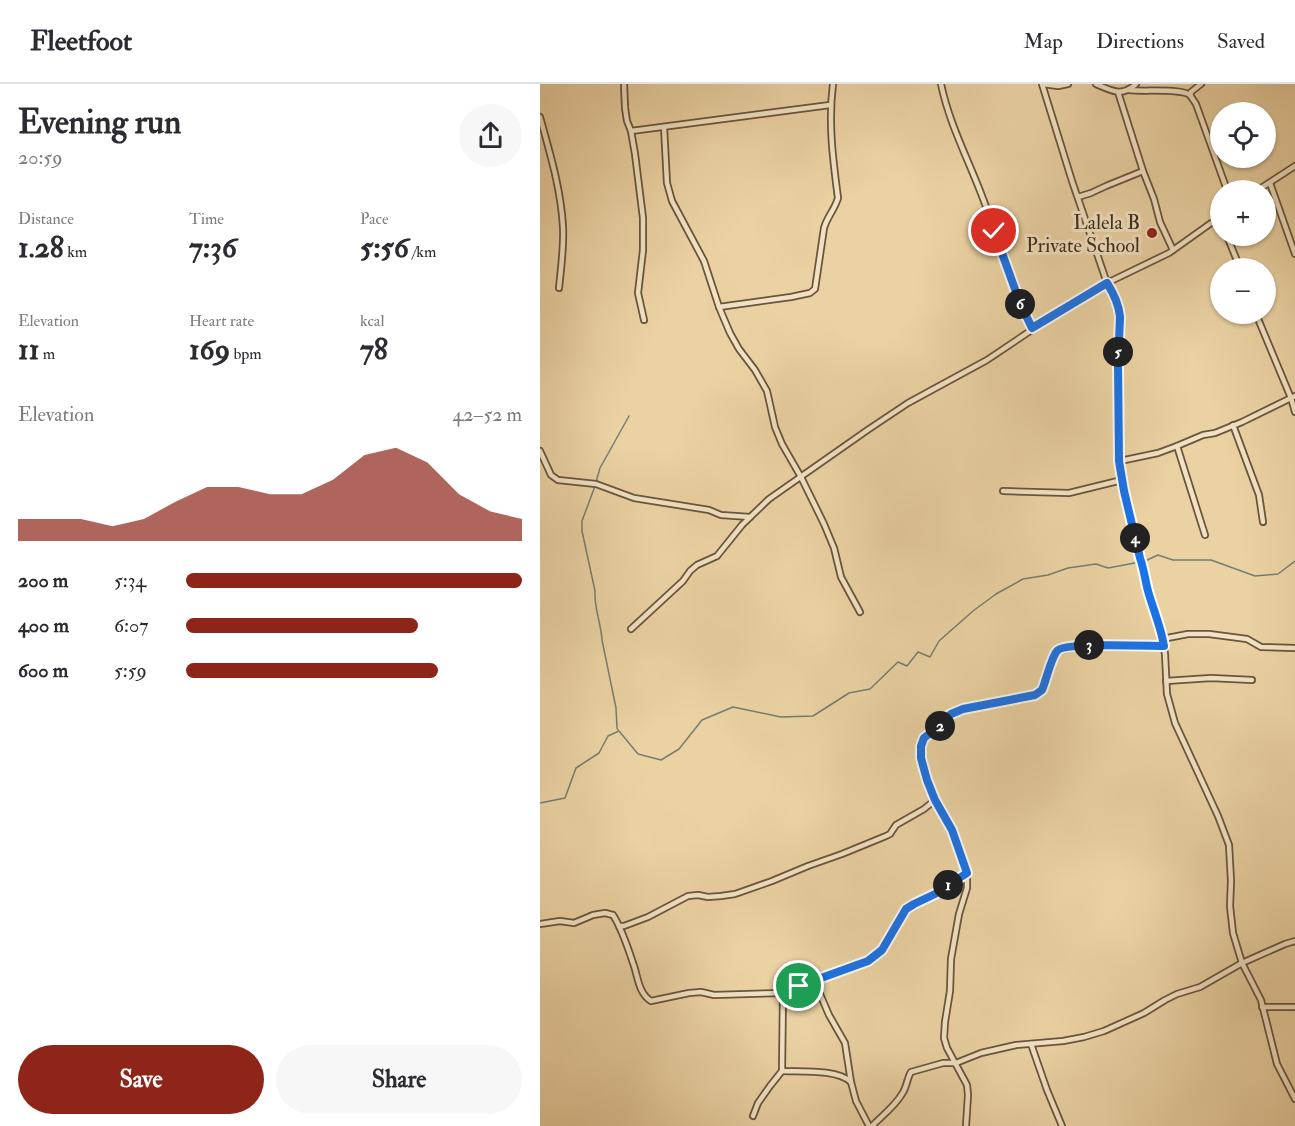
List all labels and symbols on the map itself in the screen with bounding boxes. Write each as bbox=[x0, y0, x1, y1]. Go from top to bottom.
pin bbox=[968, 205, 1019, 256]
place label: Lalela B Private School bbox=[1026, 210, 1140, 258]
marker: Lalela B Private School bbox=[1145, 226, 1159, 240]
pin: 6 bbox=[1005, 289, 1035, 319]
pin: 5 bbox=[1103, 337, 1133, 367]
pin: 4 bbox=[1120, 523, 1150, 553]
pin: 3 bbox=[1074, 630, 1104, 660]
pin: 2 bbox=[925, 711, 955, 741]
pin: 1 bbox=[933, 870, 963, 900]
pin bbox=[773, 960, 824, 1011]

